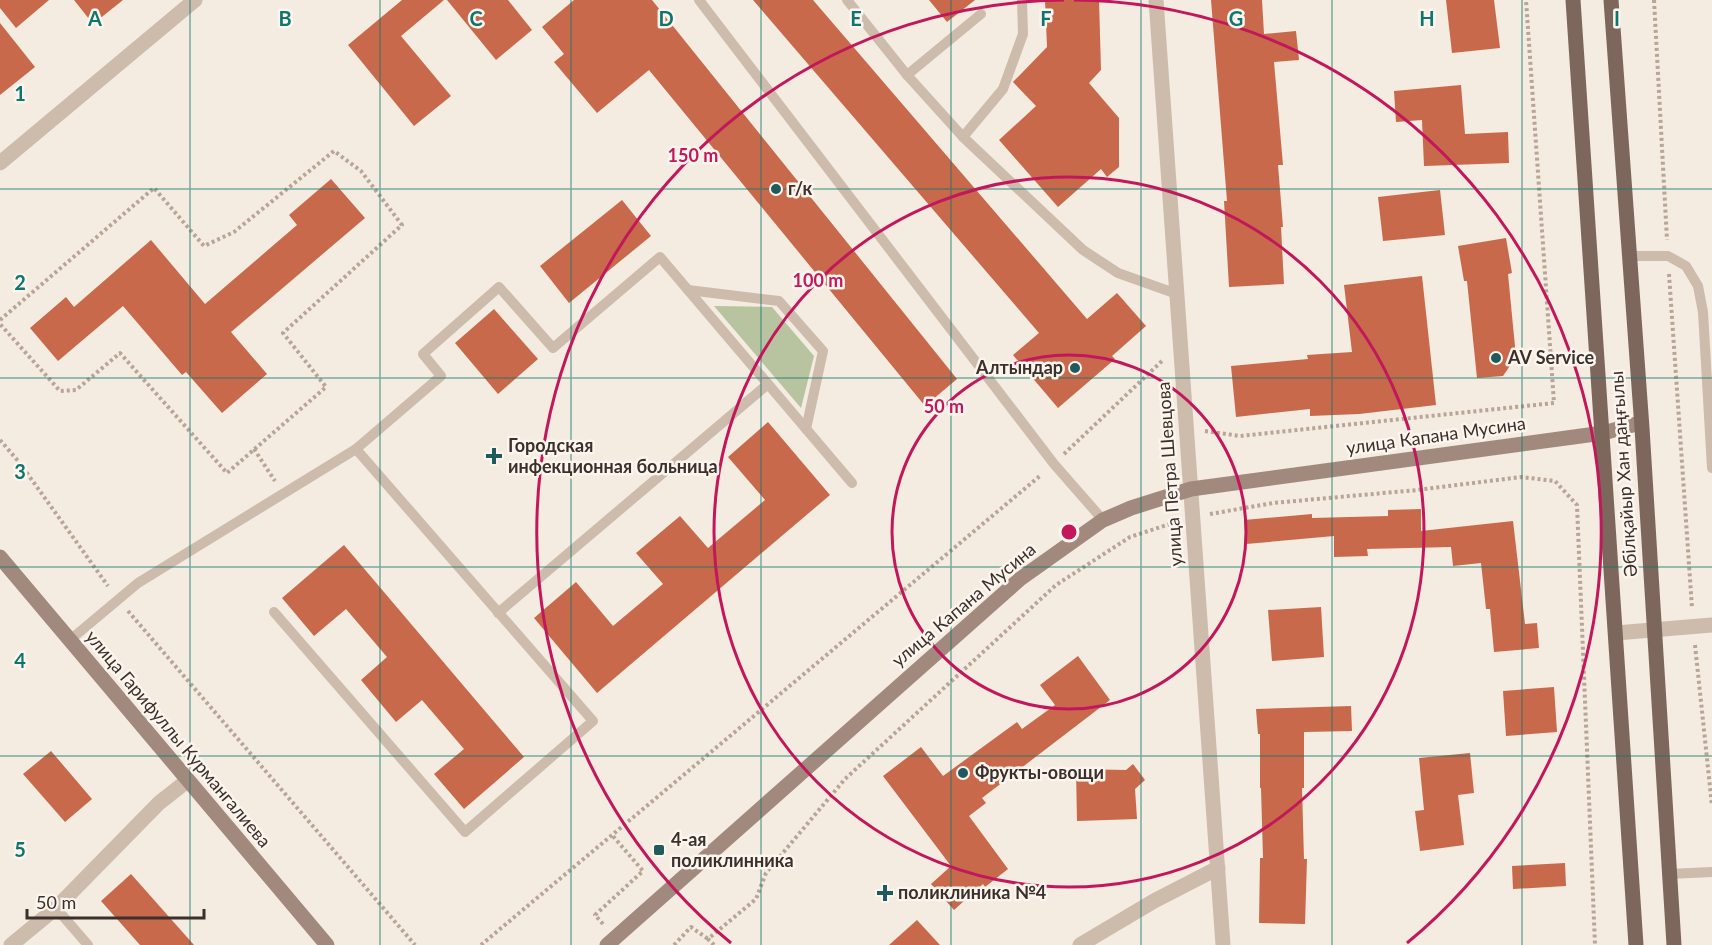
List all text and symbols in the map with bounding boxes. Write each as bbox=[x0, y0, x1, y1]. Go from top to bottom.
text: A bbox=[87, 6, 102, 30]
text: B bbox=[278, 6, 292, 30]
text: C bbox=[469, 6, 483, 30]
text: D bbox=[658, 6, 674, 30]
text: E bbox=[850, 6, 862, 30]
text: F bbox=[1040, 6, 1052, 30]
text: G bbox=[1229, 6, 1243, 30]
text: H bbox=[1419, 6, 1435, 30]
text: I bbox=[1614, 6, 1620, 30]
text: 1 bbox=[14, 81, 26, 105]
text: 150 m bbox=[668, 144, 718, 166]
place label: г/к bbox=[788, 177, 812, 199]
marker: г/к bbox=[769, 182, 783, 196]
text: 100 m bbox=[793, 269, 843, 291]
text: 2 bbox=[14, 270, 26, 294]
place label: AV Service bbox=[1507, 346, 1594, 368]
marker: AV Service bbox=[1489, 351, 1503, 365]
place label: Алтындар bbox=[975, 356, 1063, 378]
marker: Алтындар bbox=[1068, 361, 1082, 375]
street label: Әбілқайыр Хан даңғылы bbox=[1605, 370, 1641, 578]
street label: улица Петра Шевцова bbox=[1152, 381, 1186, 567]
text: 50 m bbox=[924, 395, 964, 417]
street label: улица Капана Мусина bbox=[1345, 412, 1527, 458]
place label: Городская инфекционная больница bbox=[508, 434, 718, 477]
marker: Городская инфекционная больница bbox=[485, 447, 503, 465]
text: 3 bbox=[14, 459, 26, 483]
centre of rings bbox=[1059, 522, 1079, 542]
street label: улица Капана Мусина bbox=[887, 538, 1040, 671]
street label: улица Гарифуллы Курмангалиева bbox=[81, 625, 276, 851]
text: 4 bbox=[14, 648, 26, 672]
place label: Фрукты-овощи bbox=[975, 761, 1104, 783]
marker: Фрукты-овощи bbox=[956, 766, 970, 780]
place label: 4-ая поликлинника bbox=[671, 828, 794, 871]
text: 5 bbox=[14, 837, 26, 861]
marker: 4-ая поликлинника bbox=[652, 843, 666, 857]
place label: поликлиника №4 bbox=[898, 881, 1046, 903]
scale bar bbox=[27, 882, 204, 920]
marker: поликлиника №4 bbox=[876, 884, 894, 902]
text: 50 m bbox=[36, 891, 76, 913]

